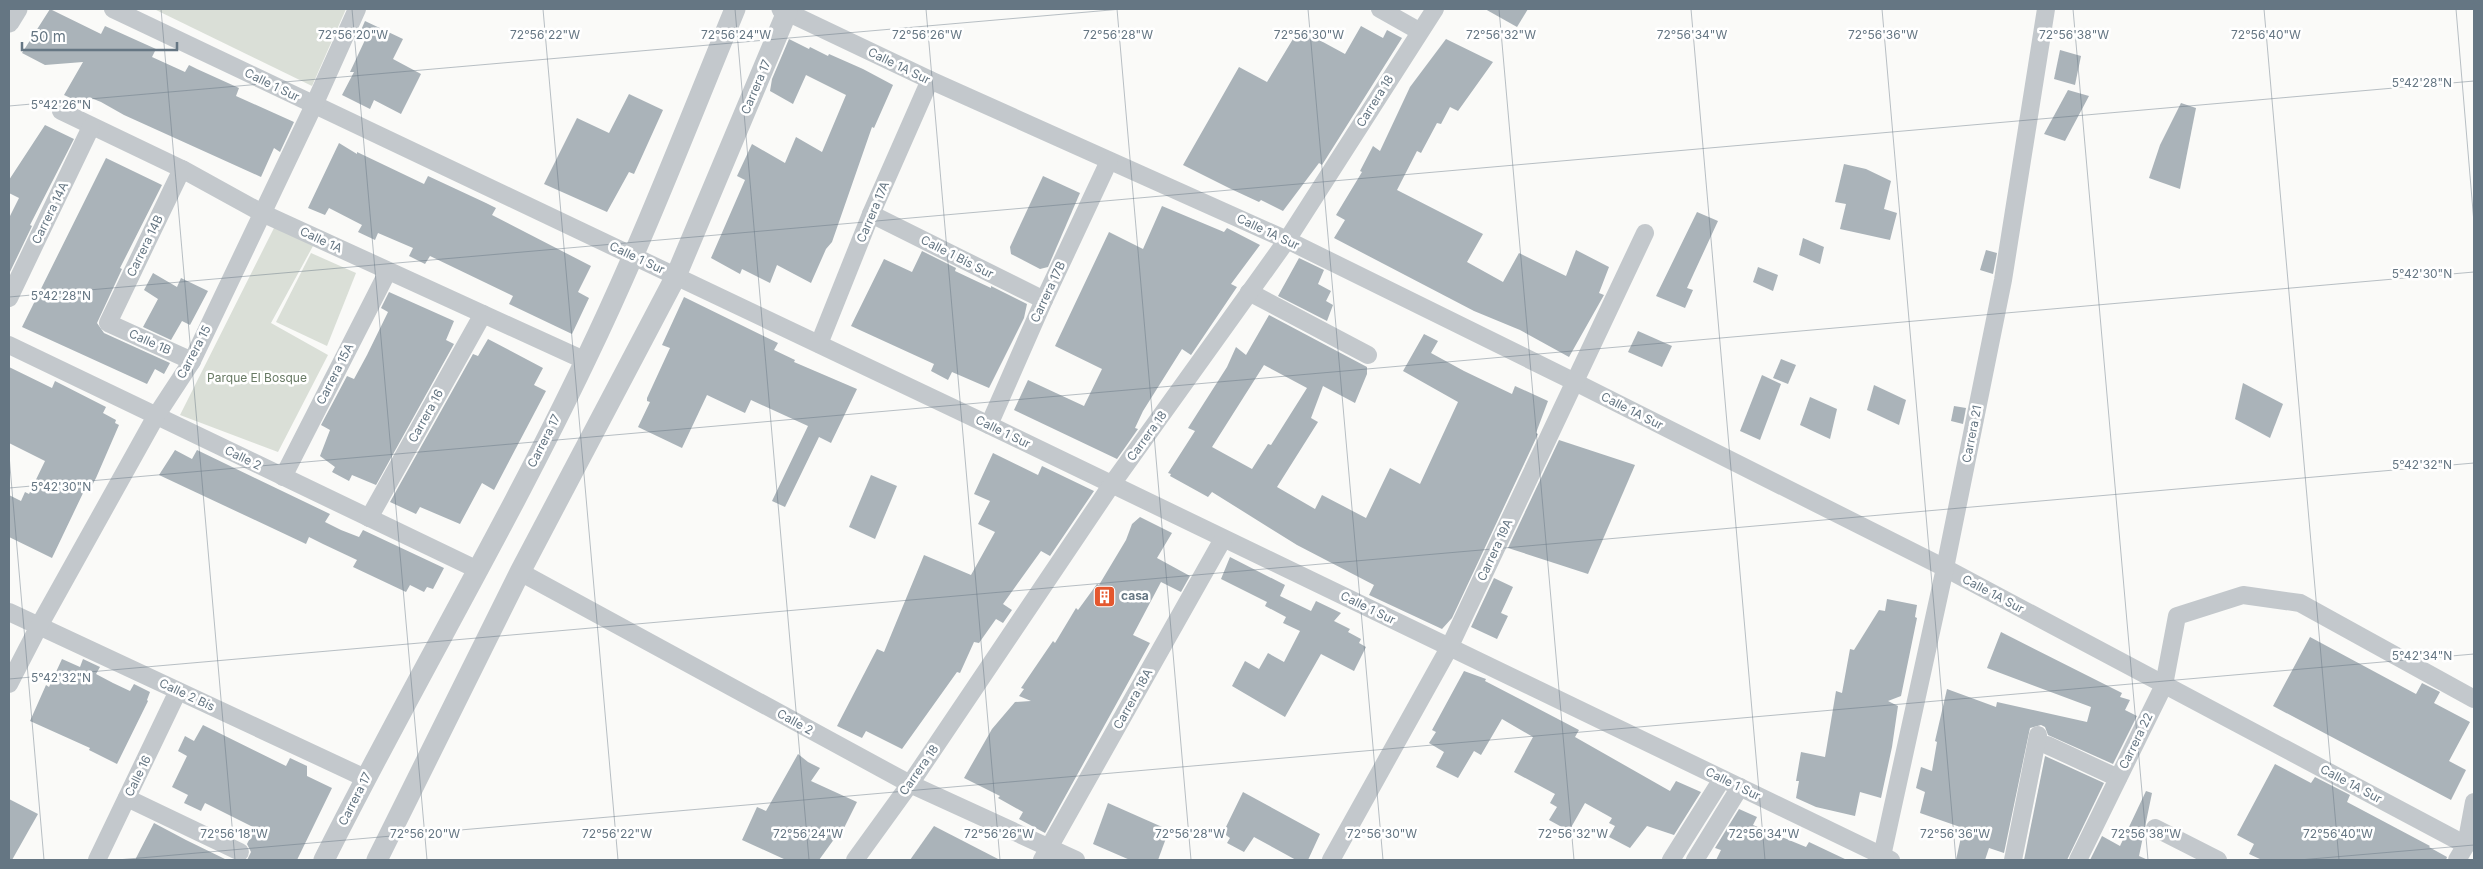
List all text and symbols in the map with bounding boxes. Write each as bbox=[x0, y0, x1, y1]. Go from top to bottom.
scale bar bbox=[22, 20, 178, 52]
text: 50 m bbox=[30, 27, 66, 46]
text: 72°56'20"W bbox=[318, 27, 388, 42]
text: 72°56'22"W bbox=[510, 27, 580, 42]
text: 72°56'24"W bbox=[701, 27, 771, 42]
text: 72°56'26"W bbox=[892, 27, 962, 42]
text: 72°56'28"W bbox=[1083, 27, 1153, 42]
text: 72°56'30"W bbox=[1274, 27, 1344, 42]
text: 72°56'32"W bbox=[1466, 27, 1536, 42]
text: 72°56'34"W bbox=[1657, 27, 1727, 42]
text: 72°56'36"W bbox=[1848, 27, 1918, 42]
text: 72°56'38"W bbox=[2039, 27, 2109, 42]
text: 72°56'40"W bbox=[2231, 27, 2301, 42]
street label: Calle 1A Sur bbox=[866, 44, 933, 87]
street label: Carrera 17 bbox=[737, 57, 774, 116]
street label: Calle 1 Sur bbox=[242, 65, 303, 104]
street label: Carrera 18 bbox=[1353, 72, 1396, 130]
text: 5°42'28"N bbox=[2392, 75, 2452, 90]
text: 5°42'26"N bbox=[31, 97, 91, 112]
street label: Carrera 14A bbox=[28, 179, 71, 246]
street label: Carrera 17A bbox=[853, 179, 892, 245]
street label: Calle 1A Sur bbox=[1234, 210, 1302, 253]
street label: Carrera 14B bbox=[123, 212, 166, 279]
street label: Calle 1A bbox=[298, 223, 345, 256]
street label: Calle 1 Bis Sur bbox=[918, 232, 997, 282]
street label: Calle 1 Sur bbox=[607, 238, 668, 277]
street label: Carrera 17B bbox=[1027, 259, 1068, 325]
text: 5°42'30"N bbox=[2392, 266, 2452, 281]
text: 5°42'28"N bbox=[31, 288, 91, 303]
street label: Carrera 15 bbox=[173, 322, 214, 381]
street label: Calle 1B bbox=[127, 326, 174, 357]
street label: Carrera 15A bbox=[313, 341, 356, 407]
park label: Parque El Bosque bbox=[207, 370, 307, 385]
street label: Carrera 16 bbox=[405, 387, 446, 445]
street label: Calle 1A Sur bbox=[1599, 389, 1666, 433]
street label: Carrera 21 bbox=[1959, 404, 1984, 464]
street label: Carrera 18 bbox=[1123, 408, 1170, 464]
street label: Carrera 17 bbox=[524, 411, 563, 470]
street label: Calle 1 Sur bbox=[973, 412, 1034, 451]
street label: Calle 2 bbox=[222, 442, 264, 473]
text: 5°42'32"N bbox=[2392, 457, 2452, 472]
text: 5°42'30"N bbox=[31, 479, 91, 494]
street label: Carrera 19A bbox=[1474, 516, 1515, 583]
street label: Calle 1A Sur bbox=[1960, 571, 2027, 616]
building icon: casa bbox=[1093, 584, 1117, 608]
place label: casa bbox=[1121, 588, 1149, 603]
street label: Calle 1 Sur bbox=[1338, 588, 1399, 627]
text: 5°42'34"N bbox=[2392, 648, 2452, 663]
street label: Carrera 18A bbox=[1110, 666, 1155, 732]
text: 5°42'32"N bbox=[31, 670, 91, 685]
street label: Calle 2 Bis bbox=[157, 675, 217, 714]
street label: Calle 2 bbox=[775, 706, 816, 738]
street label: Carrera 22 bbox=[2115, 710, 2156, 771]
street label: Carrera 18 bbox=[896, 741, 942, 798]
street label: Calle 16 bbox=[121, 753, 154, 799]
street label: Calle 1A Sur bbox=[2318, 761, 2385, 806]
street label: Calle 1 Sur bbox=[1703, 764, 1764, 803]
street label: Carrera 17 bbox=[335, 769, 374, 828]
text: 72°56'18"W bbox=[200, 826, 268, 841]
text: 72°56'20"W bbox=[390, 826, 460, 841]
text: 72°56'22"W bbox=[582, 826, 652, 841]
text: 72°56'24"W bbox=[773, 826, 843, 841]
text: 72°56'26"W bbox=[964, 826, 1034, 841]
text: 72°56'28"W bbox=[1155, 826, 1225, 841]
text: 72°56'30"W bbox=[1347, 826, 1417, 841]
text: 72°56'32"W bbox=[1538, 826, 1608, 841]
text: 72°56'34"W bbox=[1729, 826, 1799, 841]
text: 72°56'36"W bbox=[1920, 826, 1990, 841]
text: 72°56'38"W bbox=[2111, 826, 2181, 841]
text: 72°56'40"W bbox=[2303, 826, 2373, 841]

